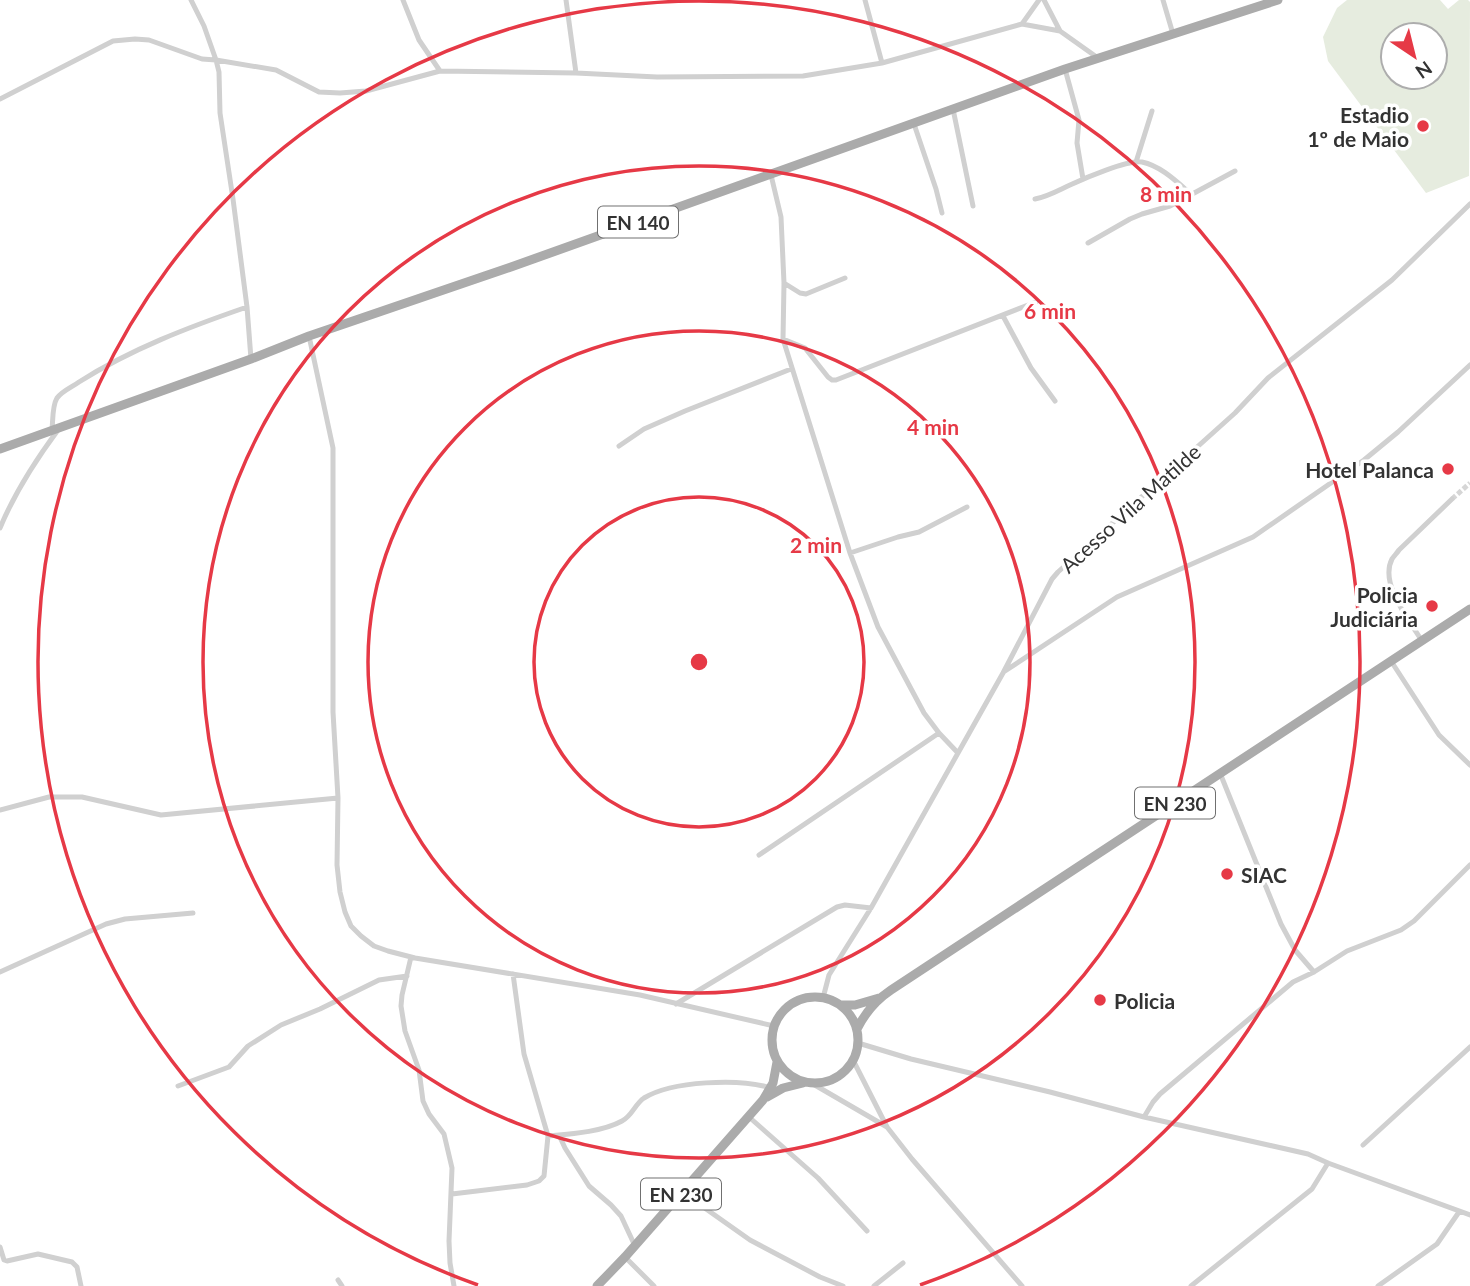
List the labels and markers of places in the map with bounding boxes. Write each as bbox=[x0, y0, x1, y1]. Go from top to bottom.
place label: Estadio 1º de Maio bbox=[1307, 102, 1409, 151]
marker: Estadio 1º de Maio bbox=[1415, 118, 1431, 134]
place label: Hotel Palanca bbox=[1305, 457, 1434, 482]
marker: Hotel Palanca bbox=[1440, 461, 1456, 477]
place label: Policia Judiciária bbox=[1330, 582, 1418, 631]
marker: Policia Judiciária bbox=[1424, 598, 1440, 614]
centre of rings bbox=[687, 650, 711, 674]
place label: SIAC bbox=[1241, 862, 1287, 887]
marker: SIAC bbox=[1219, 866, 1235, 882]
place label: Policia bbox=[1114, 988, 1175, 1013]
marker: Policia bbox=[1092, 992, 1108, 1008]

